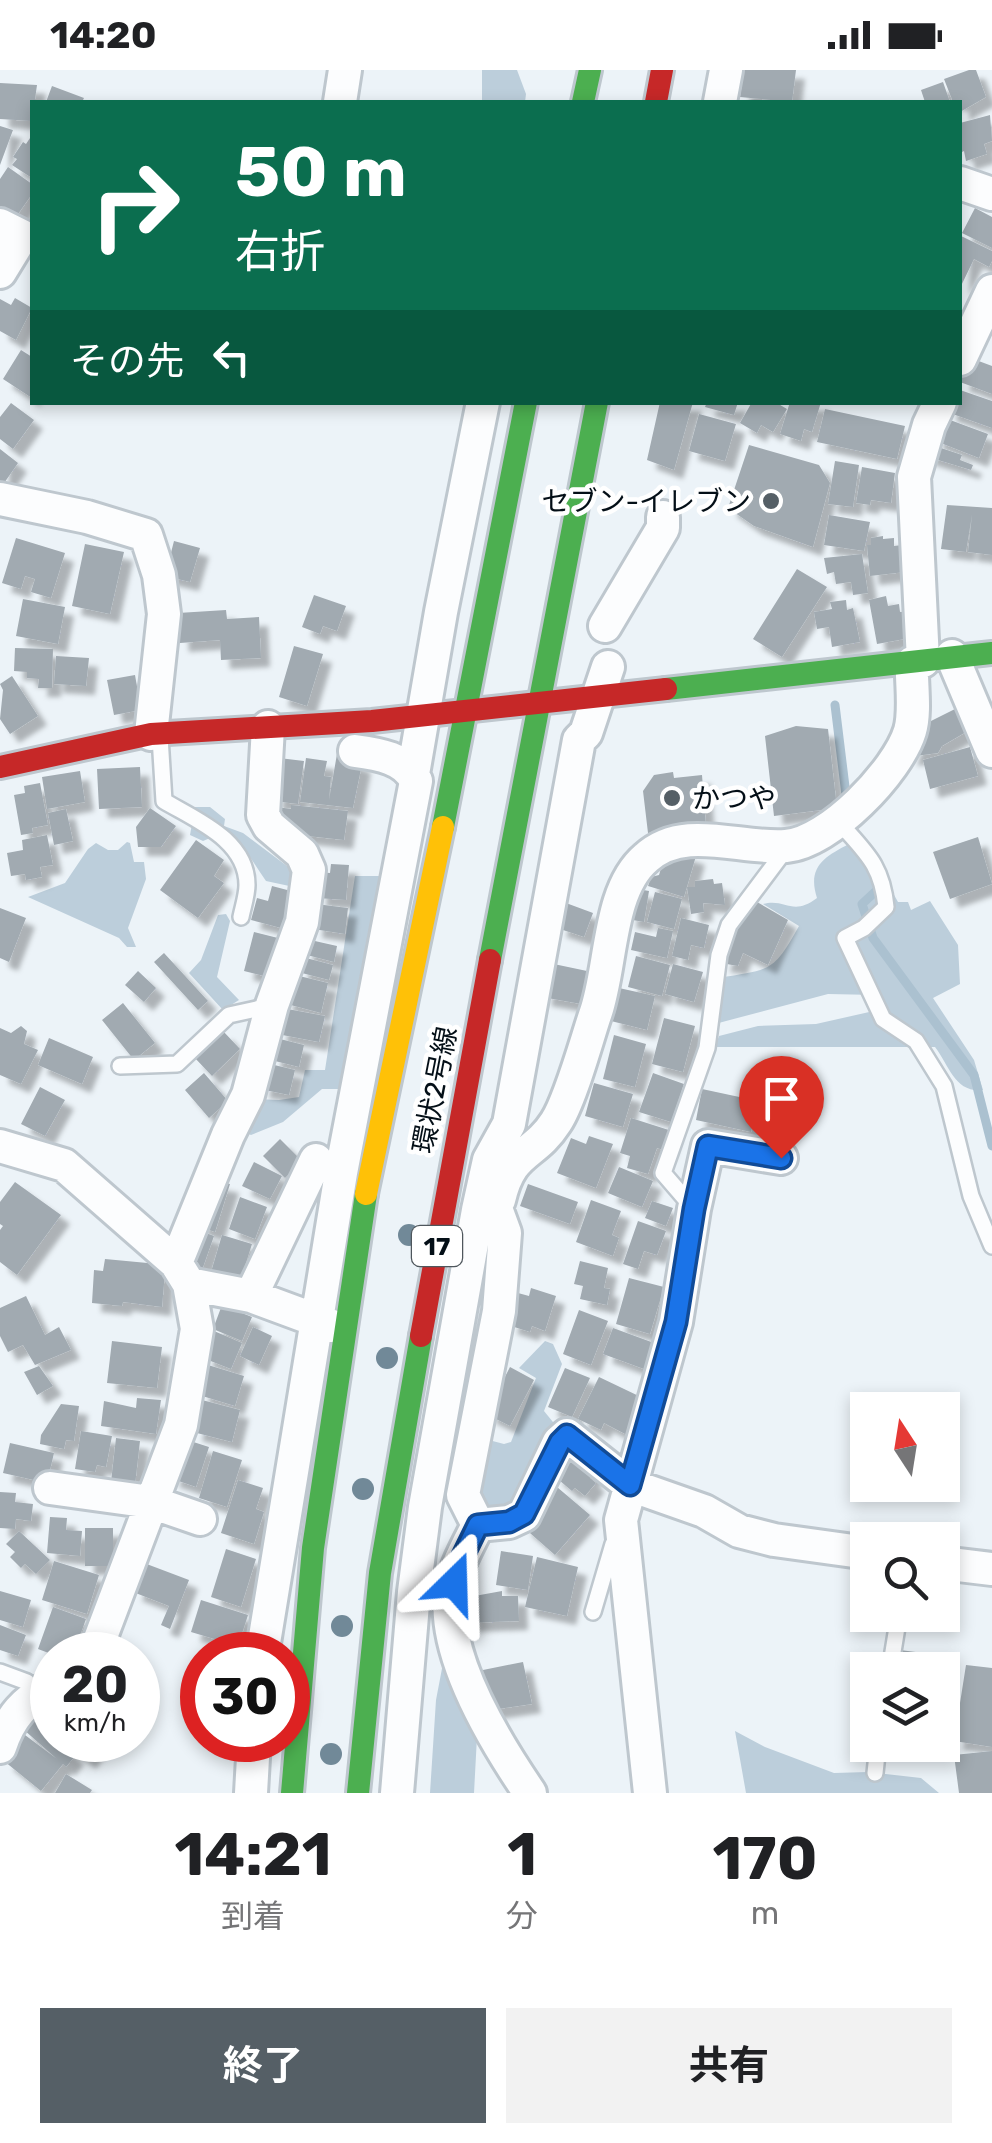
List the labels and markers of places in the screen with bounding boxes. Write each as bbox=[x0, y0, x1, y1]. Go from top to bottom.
place label: セブン-イレブン bbox=[541, 485, 751, 518]
marker: セブン-イレブン bbox=[760, 490, 782, 512]
place label: かつや bbox=[692, 782, 776, 815]
marker: かつや bbox=[661, 787, 683, 809]
pin bbox=[739, 1056, 824, 1159]

